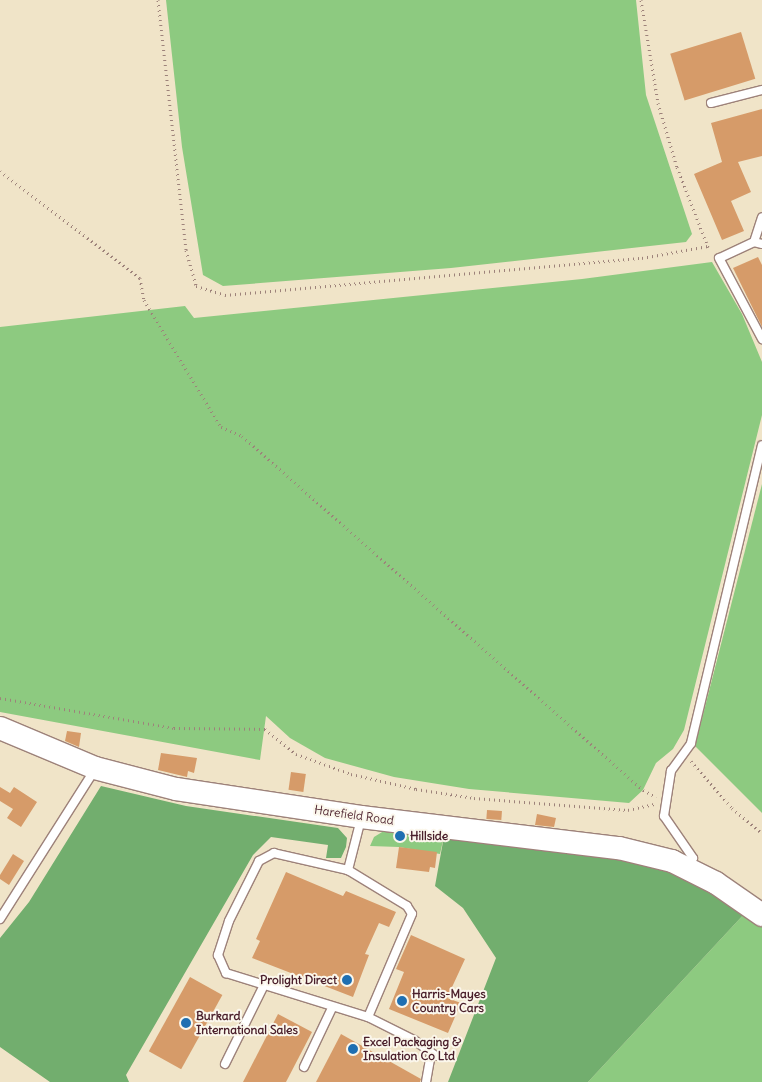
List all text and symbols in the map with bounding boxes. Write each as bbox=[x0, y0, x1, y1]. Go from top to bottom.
street label: Harefield Road bbox=[313, 802, 395, 828]
place label: Hillside bbox=[410, 829, 448, 843]
marker: Hillside bbox=[394, 830, 406, 842]
place label: Prolight Direct bbox=[260, 973, 337, 987]
marker: Prolight Direct bbox=[341, 974, 353, 986]
place label: Harris-Mayes Country Cars bbox=[412, 987, 486, 1015]
marker: Harris-Mayes Country Cars bbox=[396, 995, 408, 1007]
place label: Burkard International Sales bbox=[196, 1009, 298, 1037]
marker: Burkard International Sales bbox=[180, 1017, 192, 1029]
place label: Excel Packaging & Insulation Co Ltd bbox=[363, 1035, 461, 1063]
marker: Excel Packaging & Insulation Co Ltd bbox=[347, 1043, 359, 1055]

